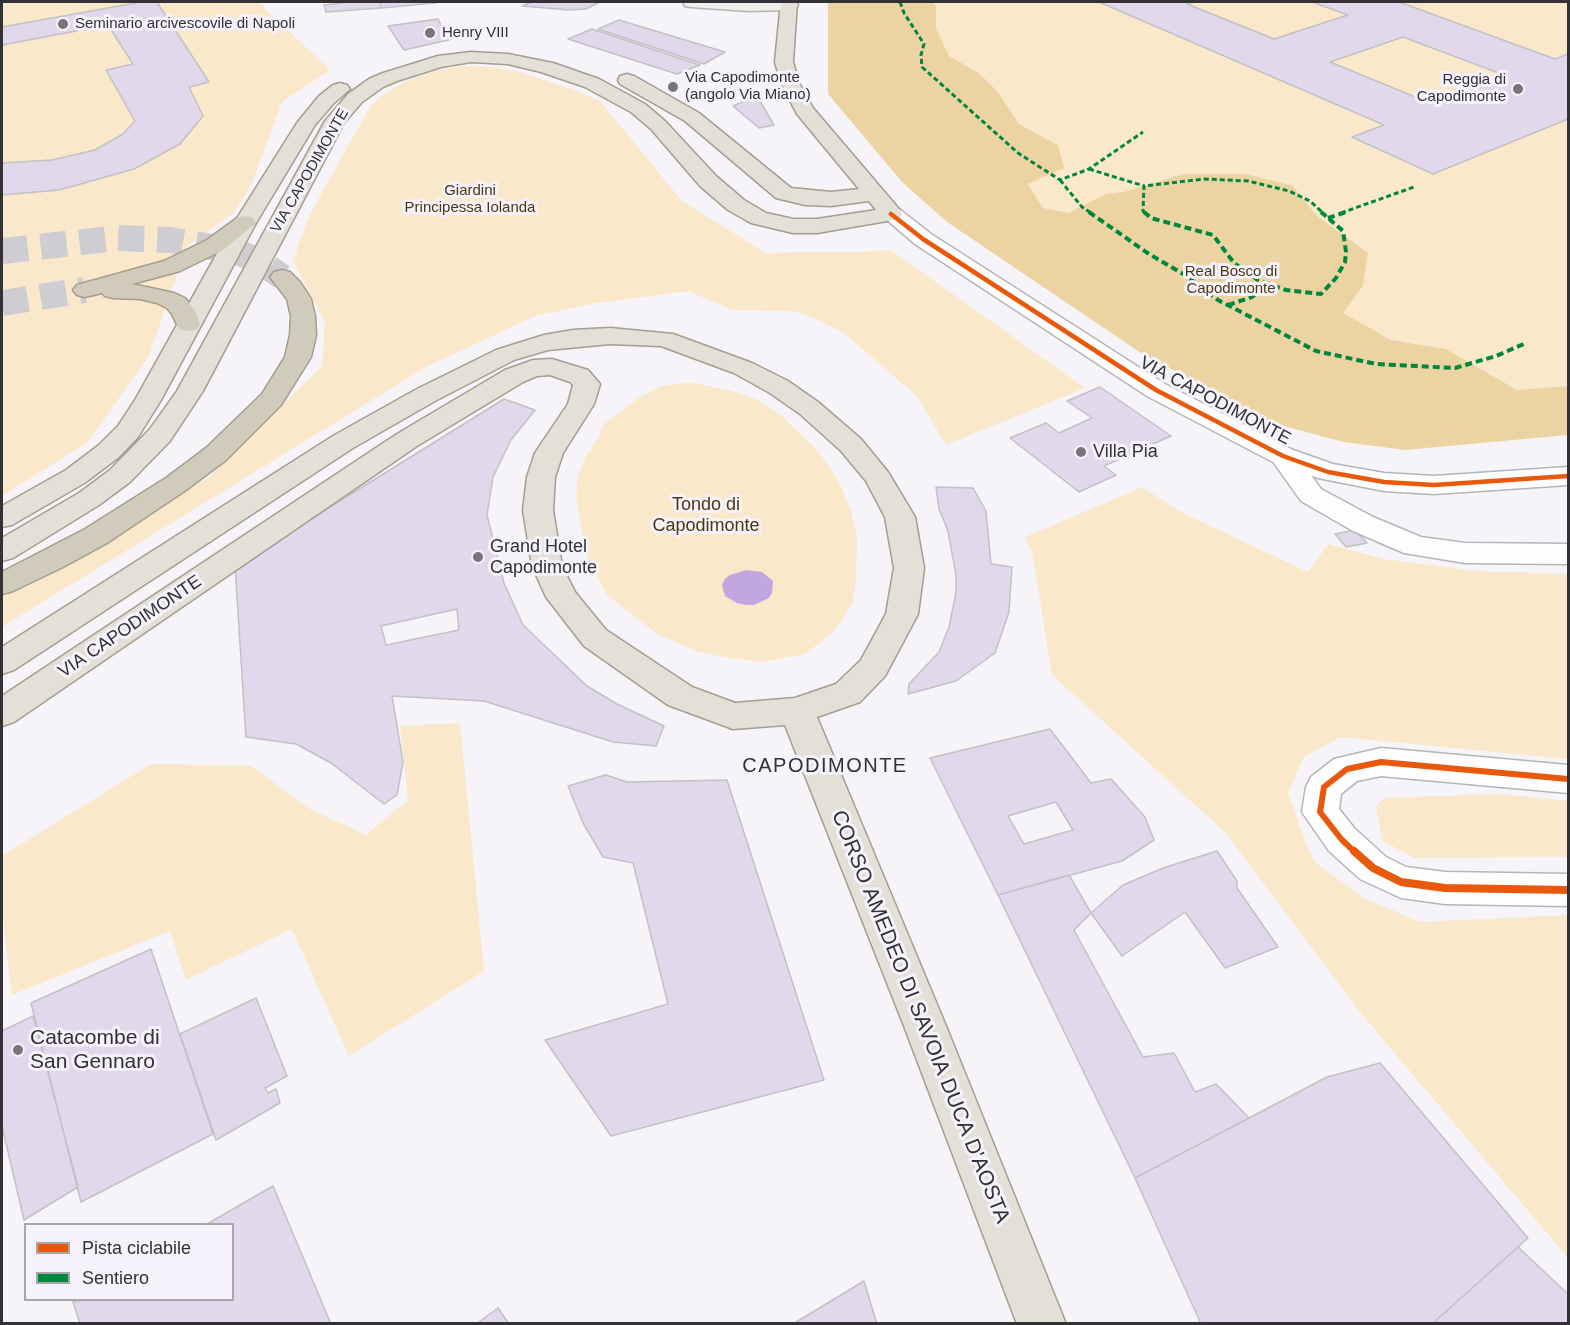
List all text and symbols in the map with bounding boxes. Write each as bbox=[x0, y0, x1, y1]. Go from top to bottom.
place label: Seminario arcivescovile di Napoli bbox=[75, 15, 295, 33]
marker: Seminario arcivescovile di Napoli bbox=[56, 17, 70, 31]
place label: Henry VIII bbox=[442, 24, 509, 42]
marker: Henry VIII bbox=[423, 26, 437, 40]
place label: Via Capodimonte (angolo Via Miano) bbox=[685, 69, 811, 104]
place label: Reggia di Capodimonte bbox=[1417, 71, 1506, 106]
marker: Via Capodimonte (angolo Via Miano) bbox=[666, 80, 680, 94]
marker: Reggia di Capodimonte bbox=[1511, 82, 1525, 96]
street label: VIA CAPODIMONTE bbox=[267, 106, 353, 236]
park label: Giardini Principessa Iolanda bbox=[405, 182, 535, 217]
park label: Real Bosco di Capodimonte bbox=[1185, 263, 1277, 298]
street label: VIA CAPODIMONTE bbox=[1136, 352, 1294, 450]
place label: Villa Pia bbox=[1093, 441, 1158, 463]
marker: Villa Pia bbox=[1074, 445, 1088, 459]
park label: Tondo di Capodimonte bbox=[652, 494, 760, 536]
place label: Grand Hotel Capodimonte bbox=[490, 536, 597, 578]
marker: Grand Hotel Capodimonte bbox=[471, 550, 485, 564]
street label: VIA CAPODIMONTE bbox=[54, 571, 206, 683]
district label: CAPODIMONTE bbox=[742, 754, 908, 778]
street label: CORSO AMEDEO DI SAVOIA DUCA D'AOSTA bbox=[825, 807, 1015, 1227]
place label: Catacombe di San Gennaro bbox=[30, 1025, 160, 1075]
marker: Catacombe di San Gennaro bbox=[11, 1043, 25, 1057]
legend bbox=[24, 1223, 234, 1301]
text: Pista ciclabile bbox=[82, 1238, 191, 1258]
text: Sentiero bbox=[82, 1268, 149, 1288]

